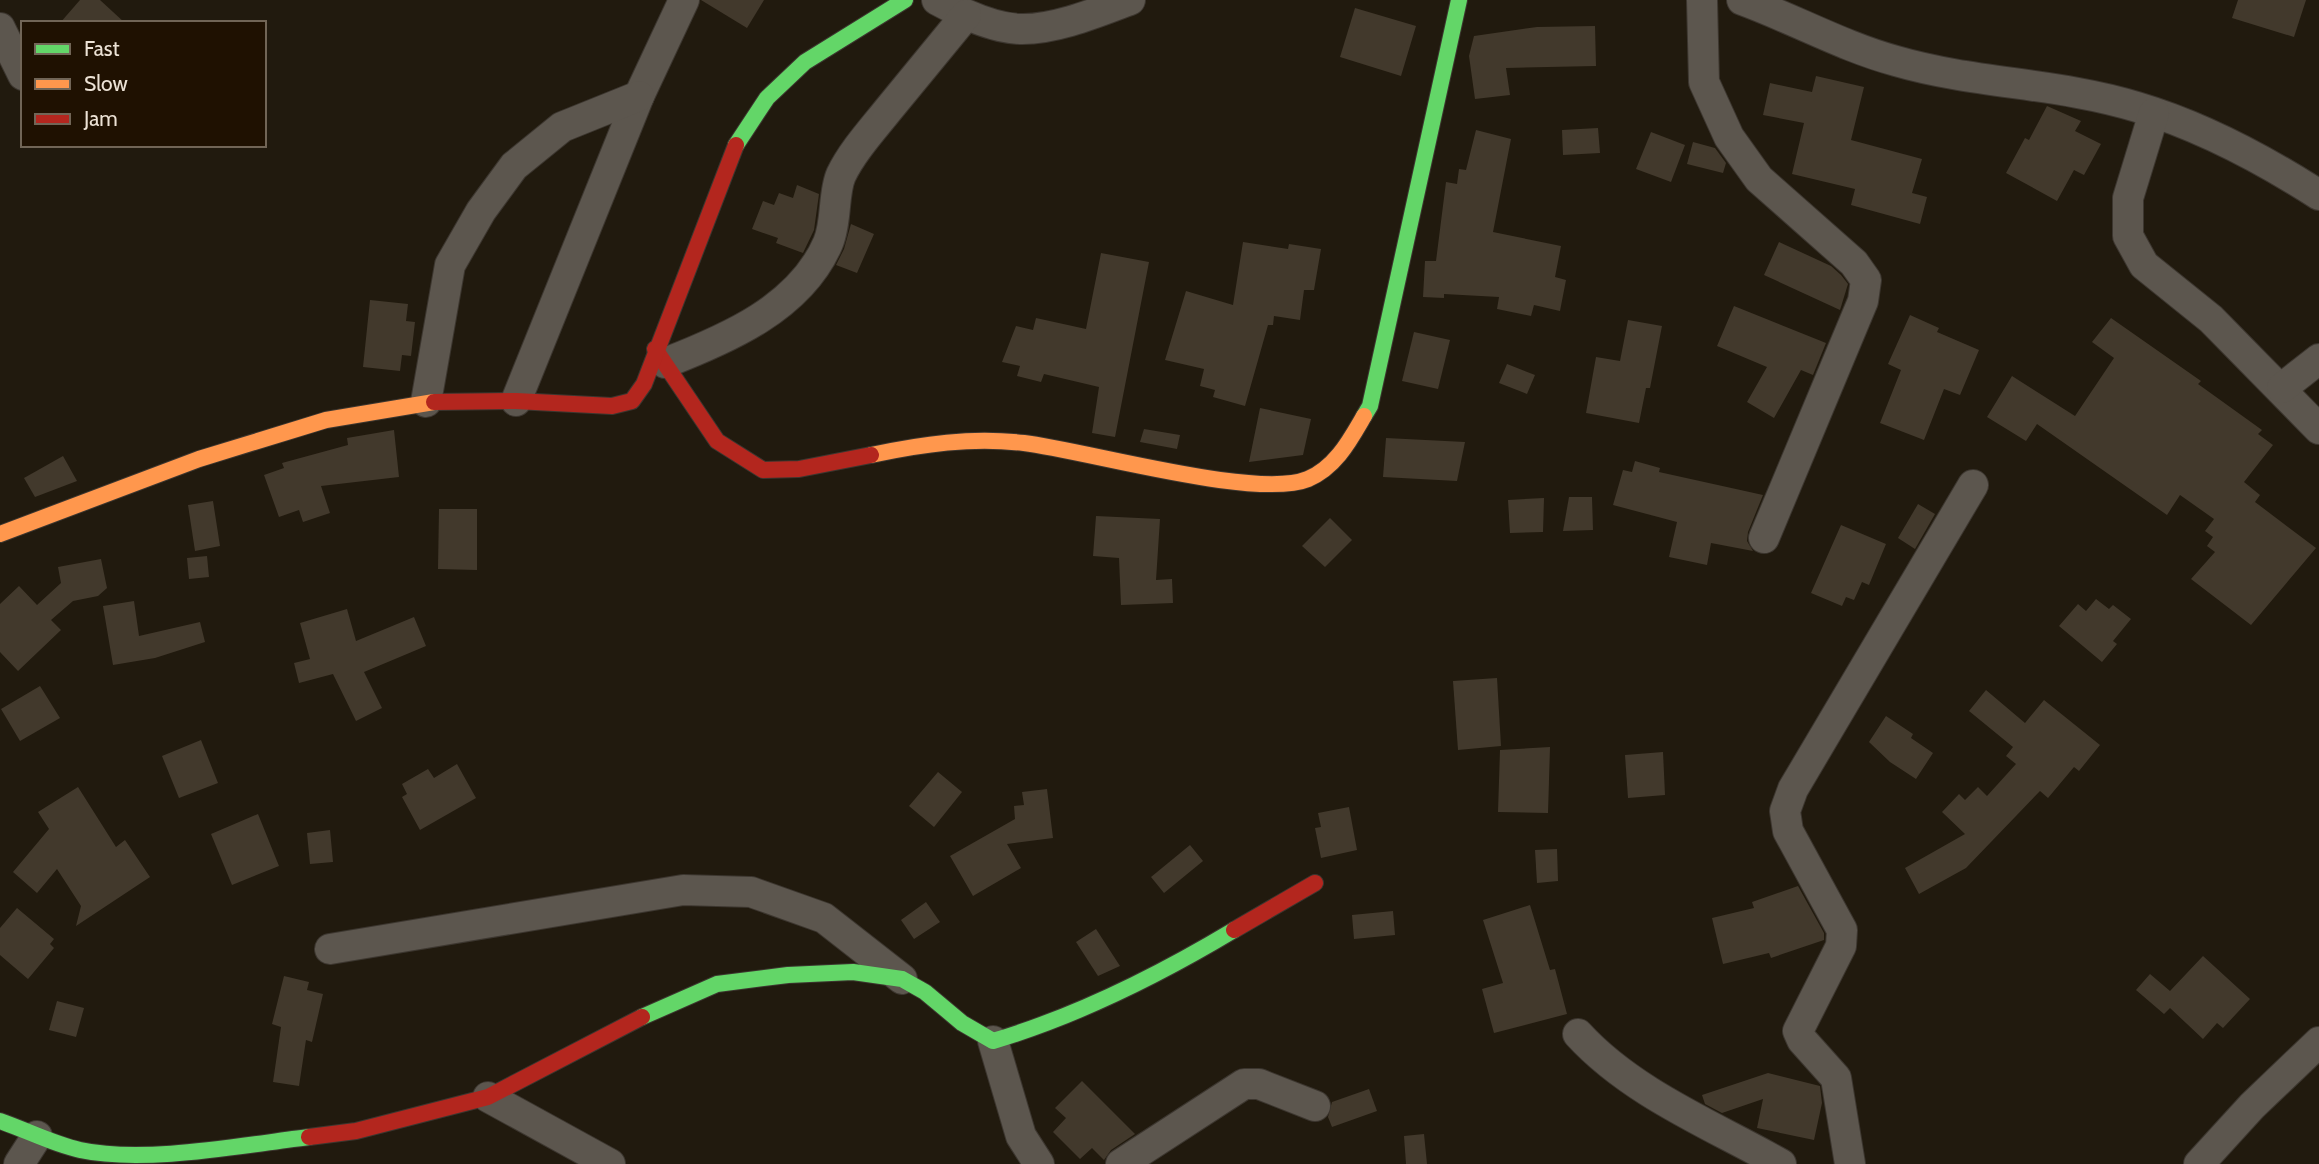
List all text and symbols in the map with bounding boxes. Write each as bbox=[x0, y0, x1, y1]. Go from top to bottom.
legend bbox=[21, 21, 266, 147]
text: Fast bbox=[84, 36, 120, 61]
text: Slow bbox=[84, 71, 128, 96]
text: Jam bbox=[83, 106, 118, 131]

